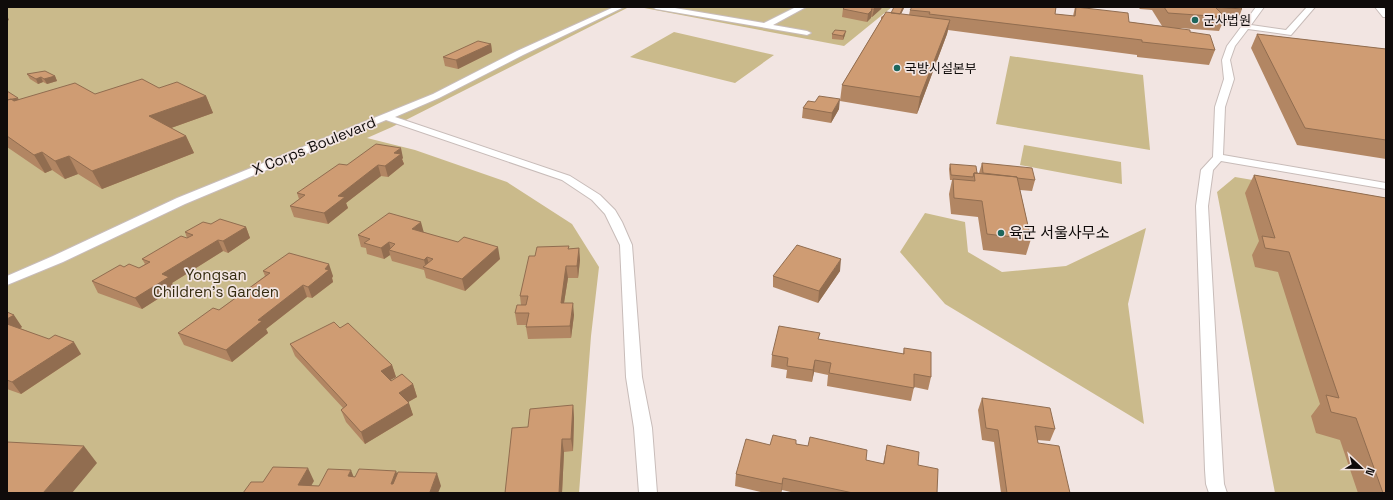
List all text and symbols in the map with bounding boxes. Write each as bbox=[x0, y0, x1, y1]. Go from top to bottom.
place label: 군사법원 bbox=[1203, 12, 1251, 29]
marker: 군사법원 bbox=[1190, 15, 1200, 25]
place label: 국방시설본부 bbox=[905, 60, 977, 77]
marker: 국방시설본부 bbox=[892, 63, 902, 73]
street label: X Corps Boulevard bbox=[249, 112, 378, 179]
place label: 육군 서울사무소 bbox=[1009, 223, 1110, 242]
marker: 육군 서울사무소 bbox=[996, 228, 1006, 238]
park label: Yongsan Children's Garden bbox=[153, 265, 279, 301]
north arrow bbox=[1341, 448, 1381, 488]
text: N bbox=[1362, 466, 1378, 478]

